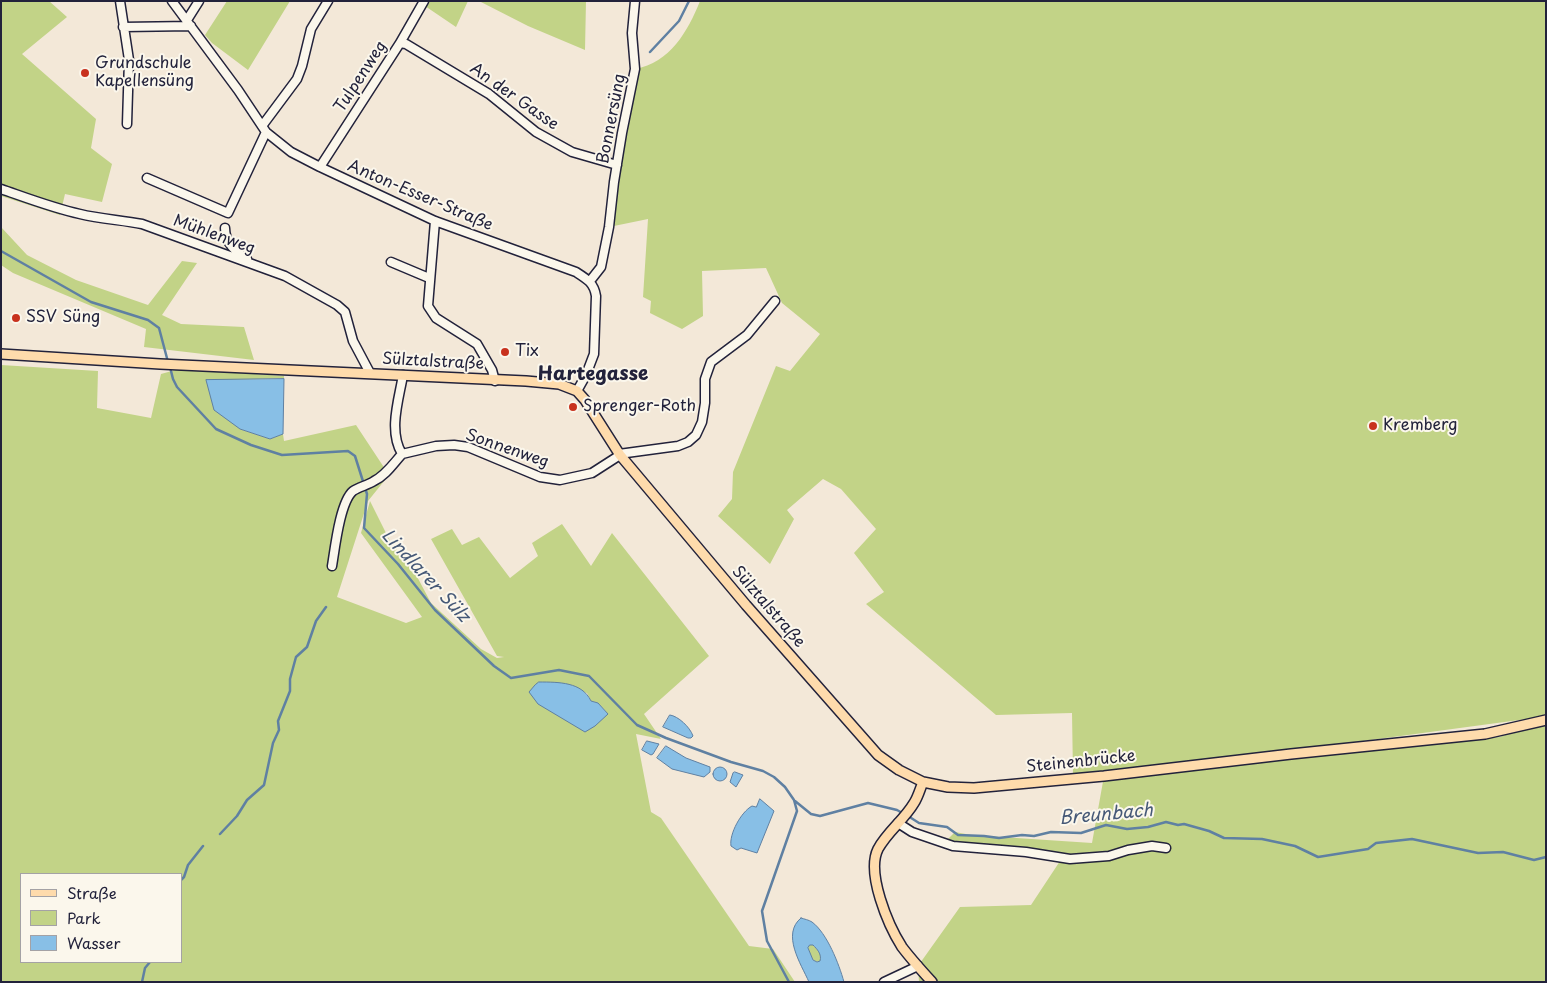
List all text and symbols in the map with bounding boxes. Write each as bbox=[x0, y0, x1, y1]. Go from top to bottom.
street label: Tulpenweg bbox=[331, 38, 391, 116]
place label: Grundschule Kapellensüng bbox=[95, 54, 194, 92]
street label: An der Gasse bbox=[466, 59, 562, 135]
marker: Grundschule Kapellensüng bbox=[79, 67, 91, 79]
street label: Bonnersüng bbox=[594, 72, 630, 166]
street label: Anton-Esser-Straße bbox=[344, 157, 496, 235]
street label: Mühlenweg bbox=[170, 211, 258, 259]
place label: SSV Süng bbox=[26, 308, 100, 328]
marker: SSV Süng bbox=[10, 312, 22, 324]
place label: Tix bbox=[515, 342, 539, 362]
marker: Tix bbox=[499, 346, 511, 358]
street label: Sülztalstraße bbox=[382, 350, 484, 374]
district label: Hartegasse bbox=[538, 364, 648, 386]
place label: Sprenger-Roth bbox=[583, 397, 696, 417]
marker: Sprenger-Roth bbox=[567, 401, 579, 413]
place label: Kremberg bbox=[1383, 416, 1457, 436]
marker: Kremberg bbox=[1367, 420, 1379, 432]
street label: Sonnenweg bbox=[463, 426, 551, 472]
water label: Lindlarer Sülz bbox=[376, 525, 474, 627]
street label: Sülztalstraße bbox=[727, 562, 809, 652]
street label: Steinenbrücke bbox=[1026, 747, 1136, 777]
water label: Breunbach bbox=[1058, 800, 1154, 830]
legend bbox=[20, 873, 182, 963]
text: Straße bbox=[67, 881, 117, 904]
text: Park bbox=[67, 906, 101, 929]
text: Wasser bbox=[67, 931, 120, 954]

